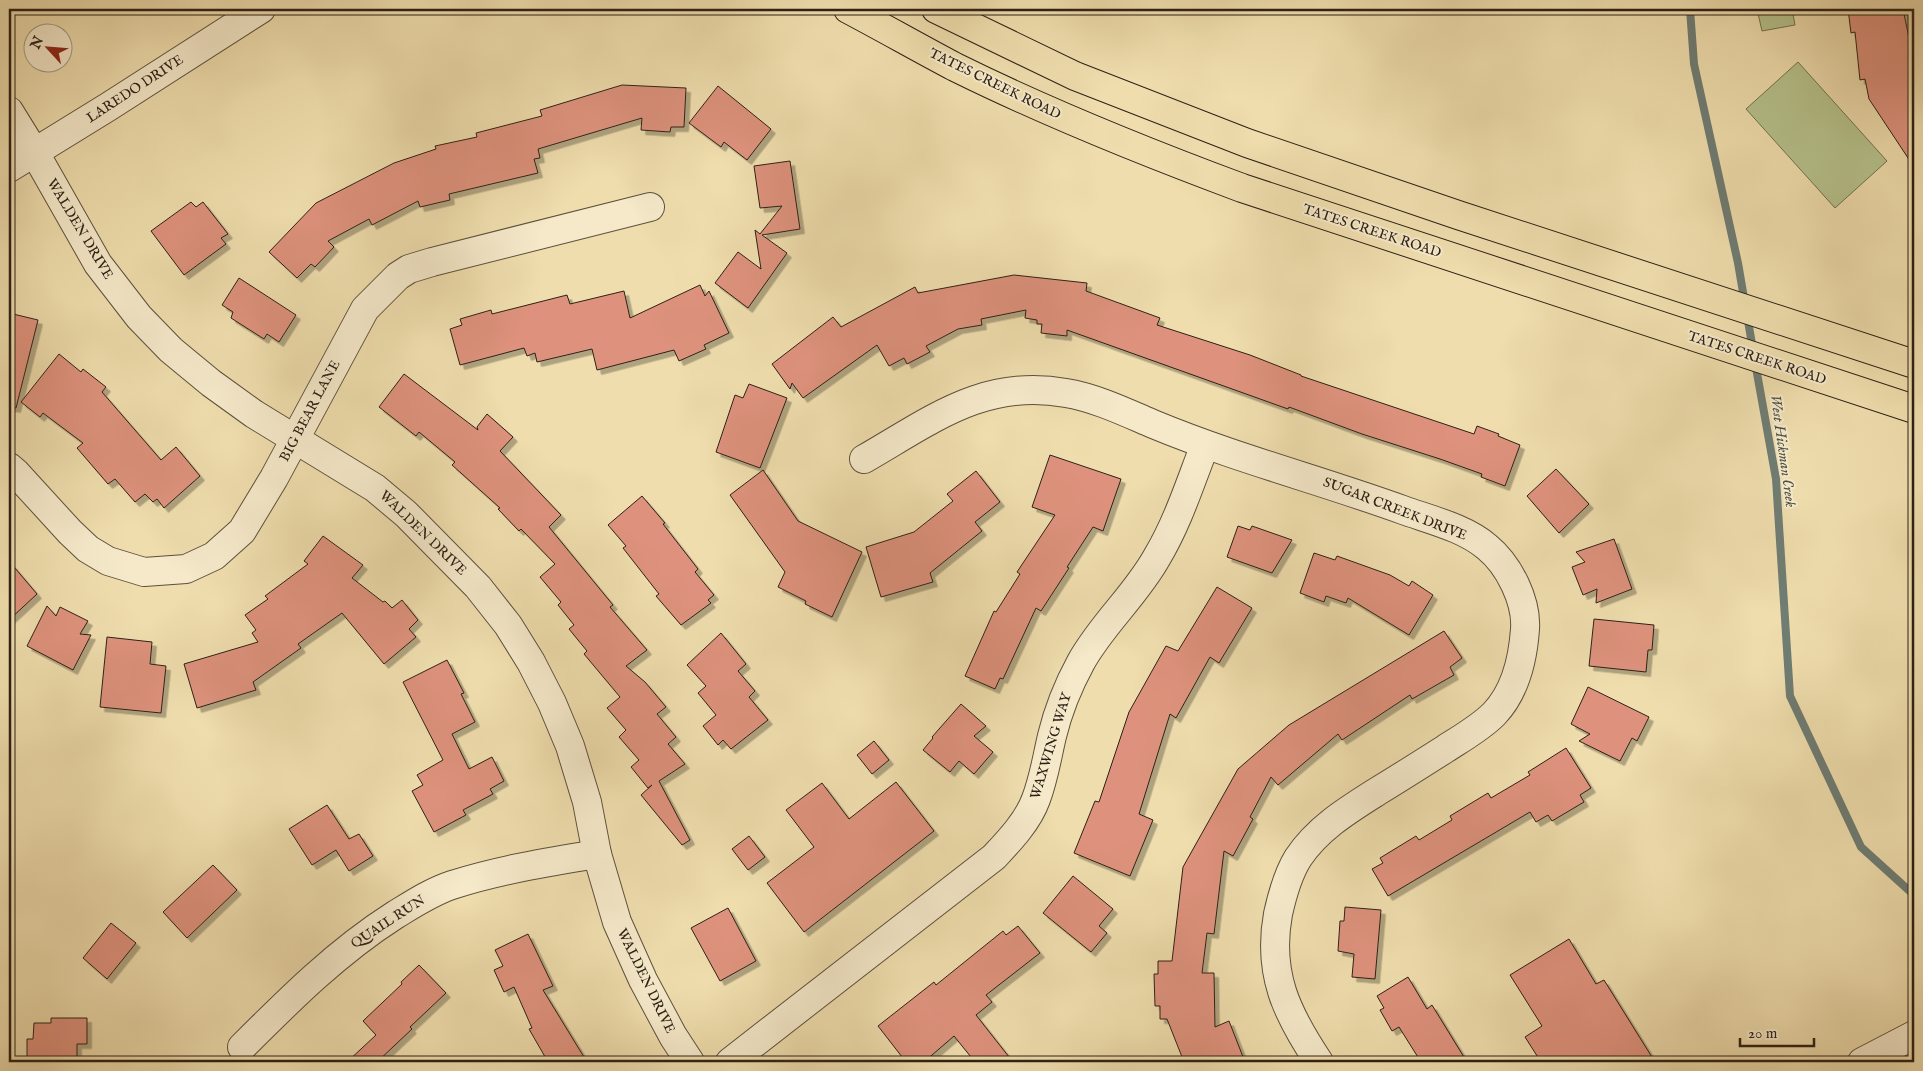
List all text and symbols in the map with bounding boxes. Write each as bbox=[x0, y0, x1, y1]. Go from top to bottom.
north arrow bbox=[22, 22, 72, 72]
text: N bbox=[26, 33, 48, 53]
street label: TATES CREEK ROAD bbox=[926, 44, 1064, 124]
street label: LAREDO DRIVE bbox=[83, 51, 187, 127]
street label: WALDEN DRIVE bbox=[43, 175, 117, 283]
street label: TATES CREEK ROAD bbox=[1300, 200, 1444, 262]
street label: TATES CREEK ROAD bbox=[1685, 327, 1829, 389]
street label: BIG BEAR LANE bbox=[276, 357, 345, 465]
water label: West Hickman Creek bbox=[1766, 394, 1800, 508]
street label: SUGAR CREEK DRIVE bbox=[1320, 473, 1470, 545]
street label: WALDEN DRIVE bbox=[376, 487, 471, 579]
street label: WAXWING WAY bbox=[1026, 689, 1076, 801]
street label: QUAIL RUN bbox=[347, 891, 429, 953]
street label: WALDEN DRIVE bbox=[613, 926, 679, 1037]
scale bar bbox=[1740, 1016, 1814, 1048]
text: 20 m bbox=[1748, 1024, 1778, 1043]

